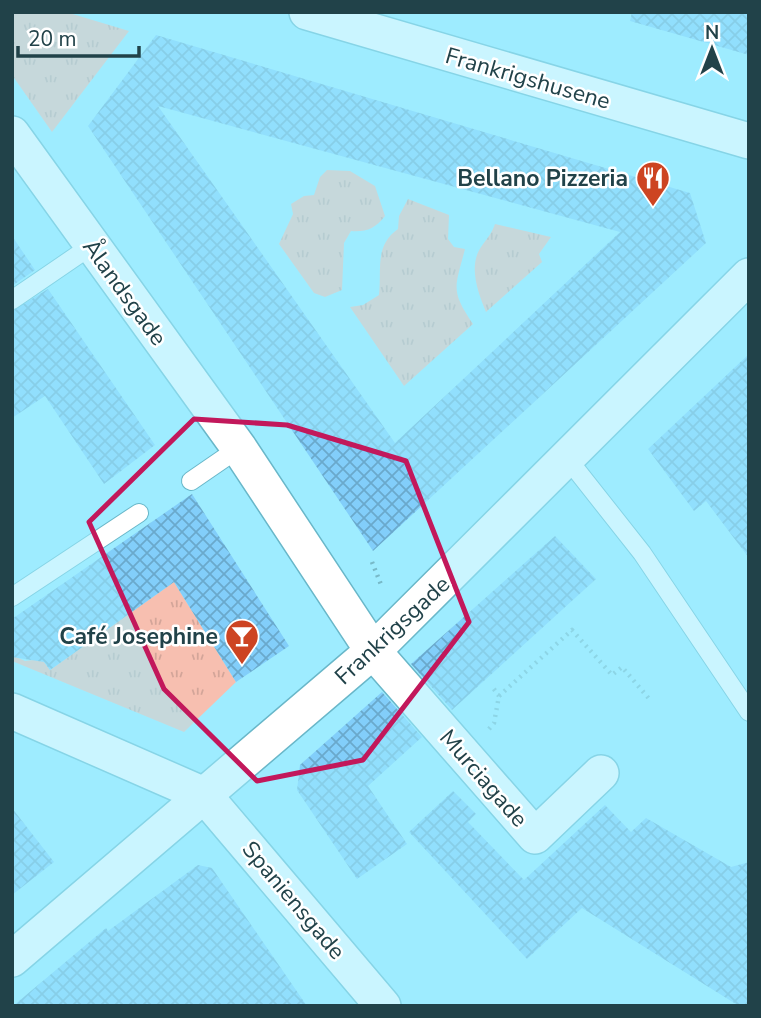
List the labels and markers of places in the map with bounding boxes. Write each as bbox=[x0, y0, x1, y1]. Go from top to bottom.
restaurant icon: Bellano Pizzeria bbox=[634, 159, 672, 208]
place label: Bellano Pizzeria bbox=[457, 163, 628, 194]
bar icon: Café Josephine bbox=[223, 617, 261, 666]
place label: Café Josephine bbox=[59, 621, 218, 652]

